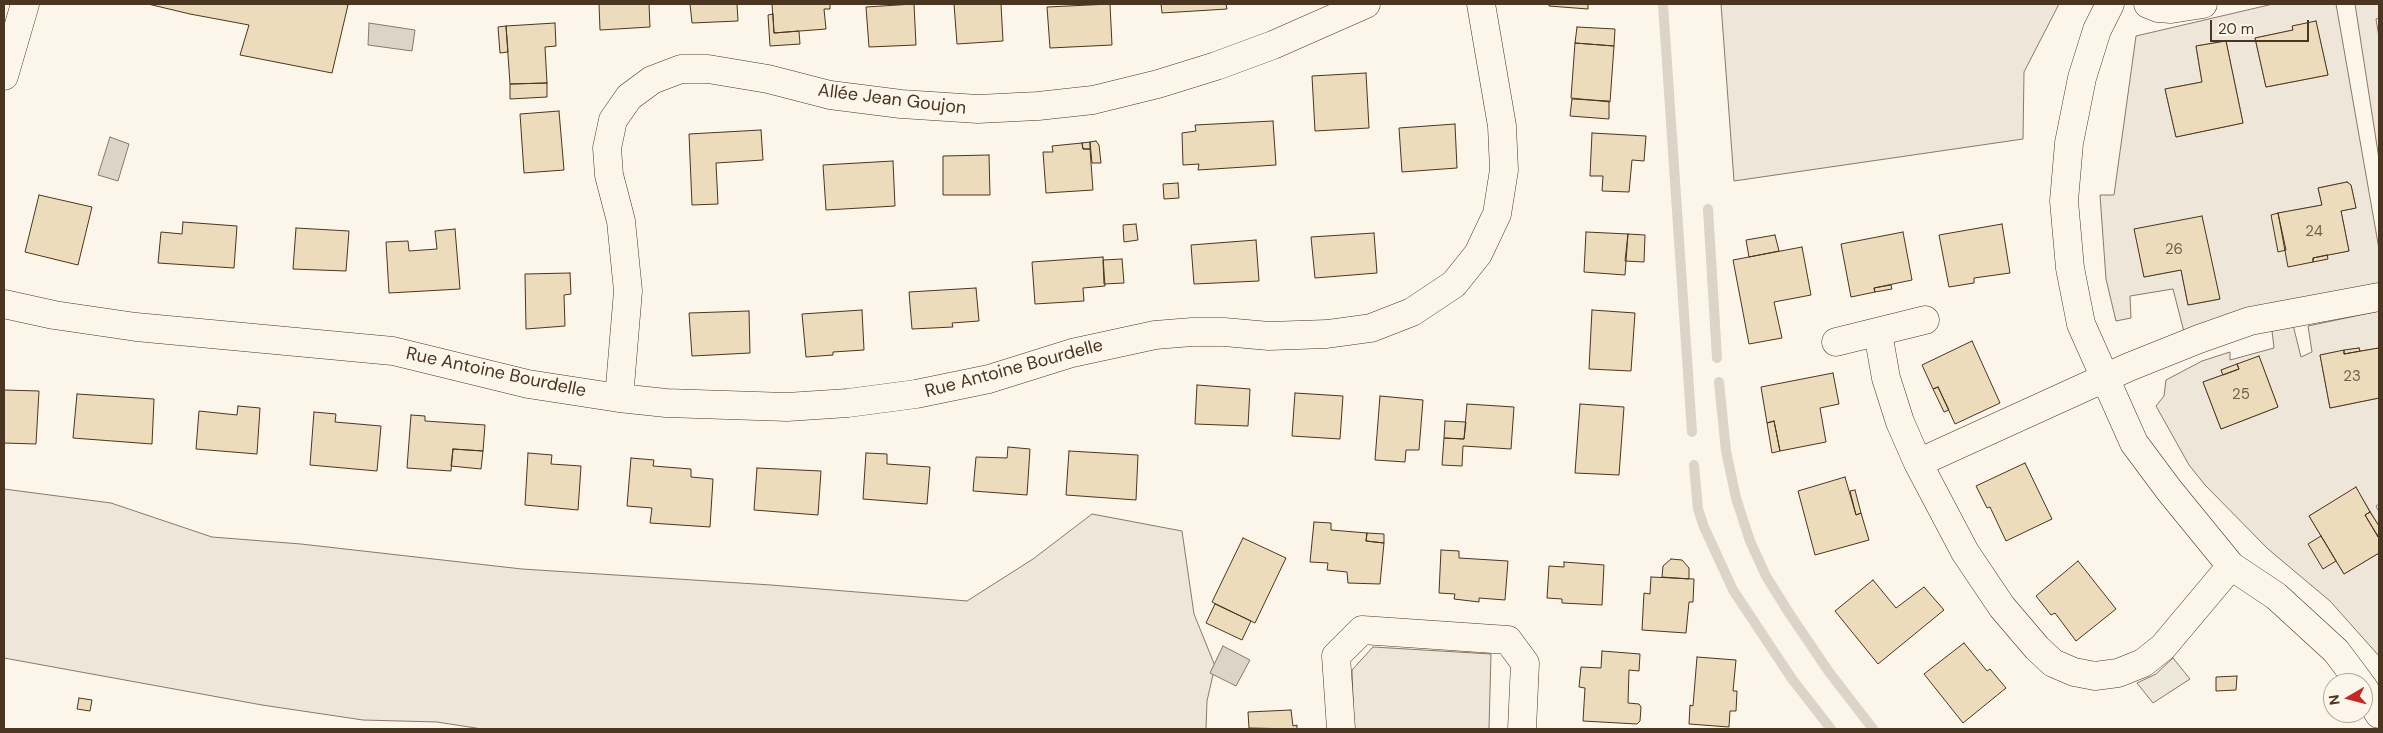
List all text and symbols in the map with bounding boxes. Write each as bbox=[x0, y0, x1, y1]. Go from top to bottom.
scale bar bbox=[2213, 10, 2312, 42]
text: 20 m bbox=[2218, 19, 2254, 39]
street label: Allée Jean Goujon bbox=[817, 80, 967, 120]
house number: 24 bbox=[2305, 223, 2323, 241]
house number: 26 bbox=[2165, 241, 2183, 259]
street label: Rue Antoine Bourdelle bbox=[923, 335, 1105, 403]
street label: Rue Antoine Bourdelle bbox=[404, 343, 588, 403]
house number: 23 bbox=[2343, 368, 2361, 386]
house number: 25 bbox=[2232, 386, 2250, 404]
north arrow bbox=[2323, 673, 2373, 723]
text: N bbox=[2325, 694, 2344, 706]

